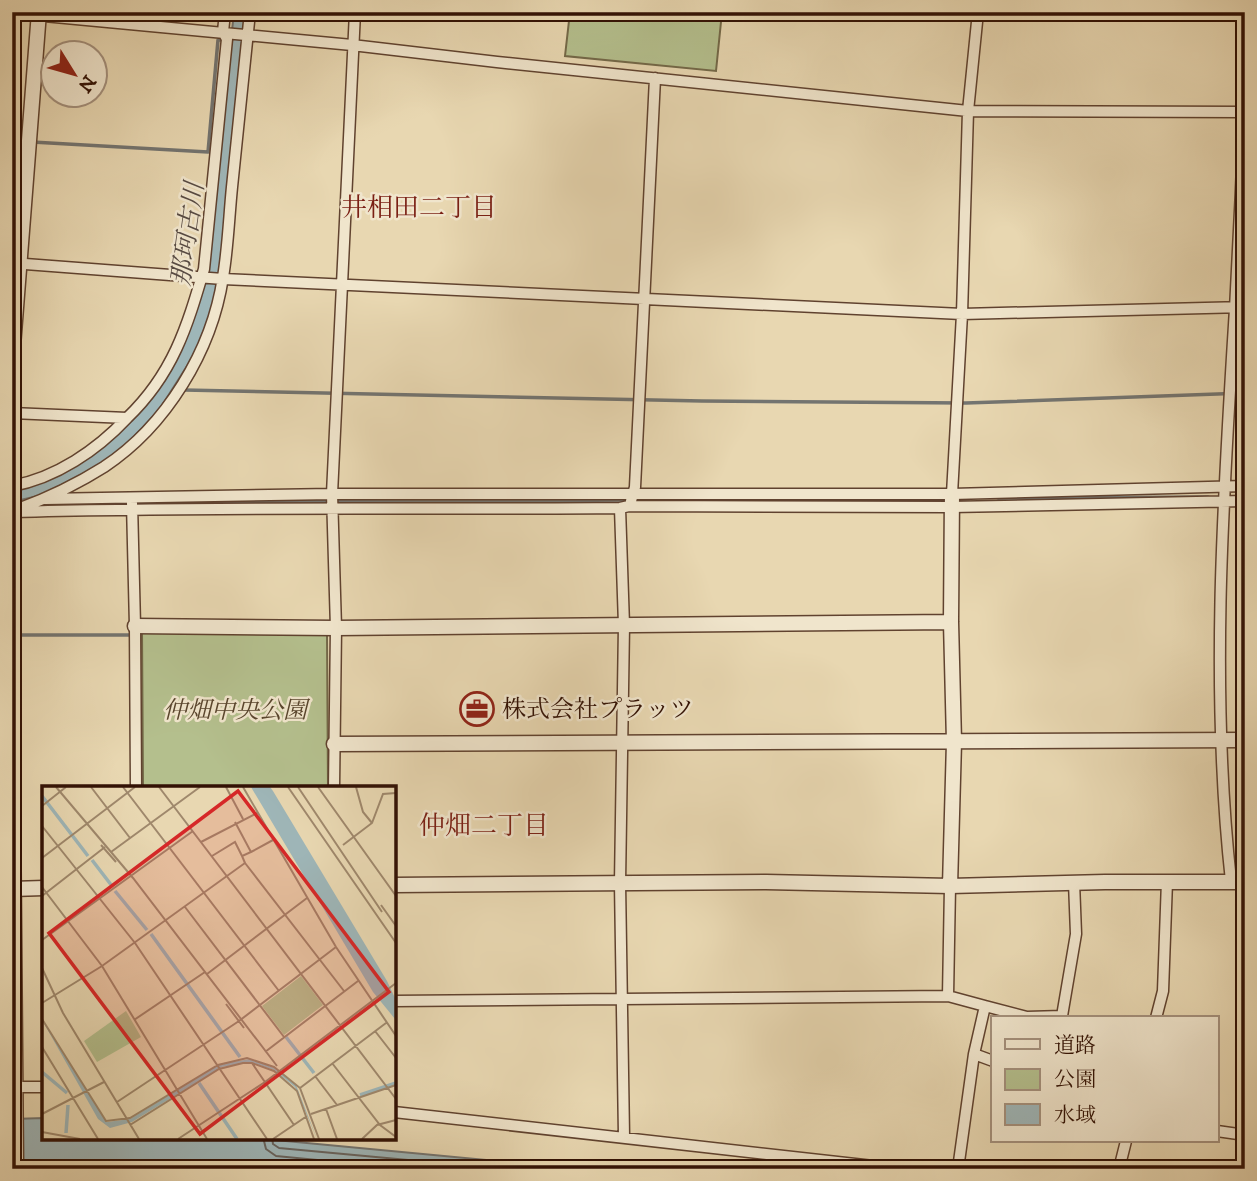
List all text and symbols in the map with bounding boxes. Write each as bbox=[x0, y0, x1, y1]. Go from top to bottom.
north arrow bbox=[38, 38, 108, 108]
text: N bbox=[72, 70, 100, 97]
water label: 那珂古川 bbox=[165, 177, 212, 288]
district label: 井相田二丁目 bbox=[341, 192, 497, 225]
office icon: 株式会社プラッツ bbox=[458, 690, 496, 728]
place label: 株式会社プラッツ bbox=[502, 695, 694, 725]
park label: 仲畑中央公園 bbox=[163, 696, 311, 726]
inset map bbox=[42, 786, 396, 1139]
district label: 仲畑二丁目 bbox=[419, 810, 549, 843]
legend bbox=[991, 1016, 1218, 1142]
text: 道路 bbox=[1054, 1033, 1096, 1059]
text: 公園 bbox=[1054, 1067, 1096, 1093]
text: 水域 bbox=[1054, 1103, 1096, 1129]

